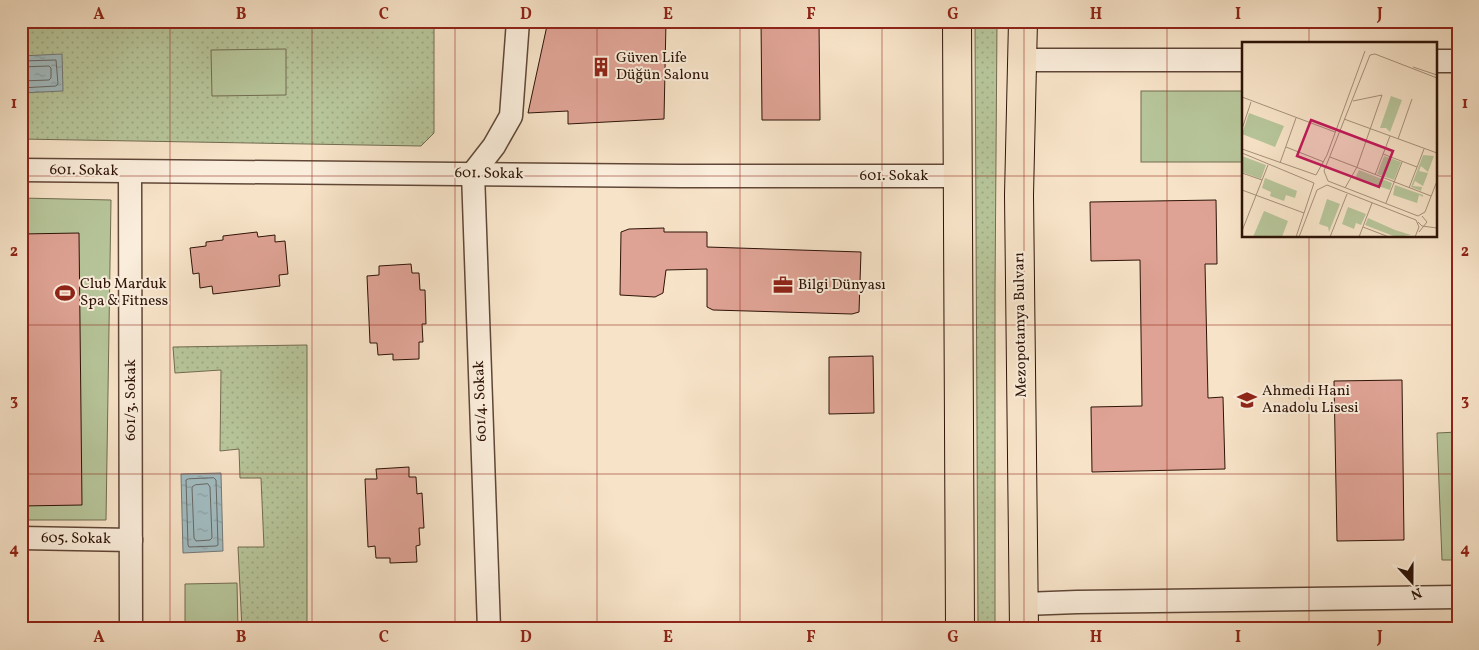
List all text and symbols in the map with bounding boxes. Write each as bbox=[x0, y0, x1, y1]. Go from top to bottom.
text: A bbox=[93, 4, 105, 26]
text: B bbox=[236, 4, 247, 26]
text: C bbox=[379, 4, 389, 26]
text: D bbox=[520, 4, 532, 26]
text: E bbox=[663, 4, 673, 26]
text: F bbox=[806, 4, 816, 26]
text: G bbox=[947, 4, 959, 26]
text: H bbox=[1090, 4, 1102, 26]
text: I bbox=[1235, 4, 1241, 26]
text: J bbox=[1376, 4, 1383, 26]
inset map bbox=[1242, 42, 1436, 238]
place label: Güven Life Düğün Salonu bbox=[616, 48, 709, 86]
building icon: Güven Life Düğün Salonu bbox=[590, 56, 612, 78]
text: 1 bbox=[11, 93, 17, 115]
text: 1 bbox=[1462, 93, 1468, 115]
street label: 601. Sokak bbox=[49, 160, 119, 182]
street label: 601. Sokak bbox=[454, 163, 524, 185]
street label: 601. Sokak bbox=[860, 166, 928, 187]
text: 2 bbox=[10, 241, 18, 263]
text: 2 bbox=[1461, 241, 1469, 263]
street label: Mezopotamya Bulvarı bbox=[1009, 252, 1033, 398]
place label: Club Marduk Spa & Fitness bbox=[80, 274, 168, 312]
office icon: Bilgi Dünyası bbox=[772, 274, 794, 296]
place label: Bilgi Dünyası bbox=[798, 275, 886, 296]
sports icon: Club Marduk Spa & Fitness bbox=[54, 282, 76, 304]
street label: 601/3. Sokak bbox=[121, 359, 142, 441]
street label: 601/4. Sokak bbox=[469, 360, 493, 442]
place label: Ahmedi Hani Anadolu Lisesi bbox=[1262, 381, 1359, 419]
school or university icon: Ahmedi Hani Anadolu Lisesi bbox=[1236, 389, 1258, 411]
text: 3 bbox=[10, 390, 18, 412]
text: 3 bbox=[1461, 390, 1469, 412]
street label: 605. Sokak bbox=[41, 528, 111, 550]
text: 4 bbox=[9, 539, 19, 561]
text: 4 bbox=[1460, 539, 1470, 561]
north arrow bbox=[1386, 558, 1436, 608]
text: N bbox=[1408, 582, 1424, 603]
text: A bbox=[93, 627, 105, 649]
text: B bbox=[236, 627, 247, 649]
text: C bbox=[379, 627, 389, 649]
text: D bbox=[520, 627, 532, 649]
text: E bbox=[663, 627, 673, 649]
text: F bbox=[806, 627, 816, 649]
text: G bbox=[947, 627, 959, 649]
text: H bbox=[1090, 627, 1102, 649]
text: I bbox=[1235, 627, 1241, 649]
text: J bbox=[1376, 627, 1383, 649]

